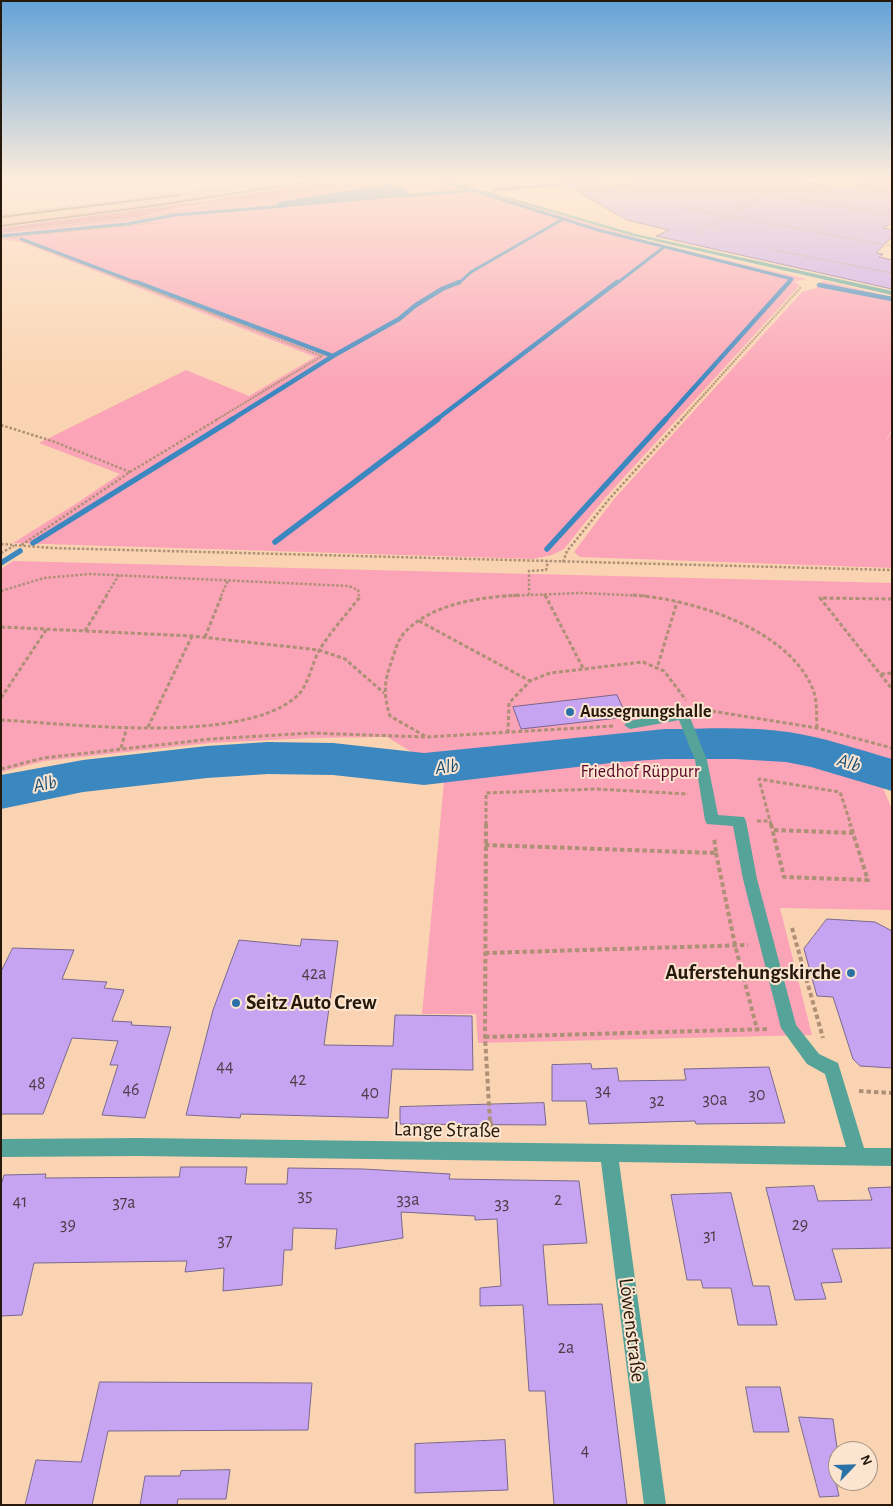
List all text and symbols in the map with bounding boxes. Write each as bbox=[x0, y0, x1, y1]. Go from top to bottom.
place label: Aussegnungshalle bbox=[580, 701, 711, 723]
marker: Aussegnungshalle bbox=[564, 706, 576, 718]
water label: Alb bbox=[835, 749, 863, 777]
water label: Alb bbox=[434, 754, 460, 780]
park label: Friedhof Rüppurr bbox=[581, 761, 699, 783]
water label: Alb bbox=[31, 771, 59, 797]
place label: Auferstehungskirche bbox=[665, 960, 841, 986]
house number: 42a bbox=[301, 963, 327, 985]
marker: Auferstehungskirche bbox=[845, 967, 857, 979]
place label: Seitz Auto Crew bbox=[246, 990, 377, 1016]
marker: Seitz Auto Crew bbox=[230, 997, 242, 1009]
house number: 44 bbox=[216, 1056, 234, 1078]
house number: 42 bbox=[290, 1069, 306, 1091]
house number: 48 bbox=[28, 1073, 46, 1095]
house number: 46 bbox=[122, 1079, 140, 1101]
house number: 34 bbox=[595, 1080, 611, 1102]
house number: 40 bbox=[361, 1082, 379, 1104]
house number: 30 bbox=[749, 1084, 765, 1106]
house number: 30a bbox=[702, 1089, 728, 1111]
house number: 32 bbox=[649, 1090, 665, 1112]
street label: Lange Straße bbox=[393, 1116, 501, 1144]
house number: 35 bbox=[298, 1185, 312, 1207]
house number: 33a bbox=[396, 1189, 420, 1211]
house number: 2 bbox=[554, 1189, 562, 1211]
house number: 41 bbox=[13, 1191, 27, 1213]
house number: 37a bbox=[112, 1192, 136, 1214]
house number: 33 bbox=[495, 1193, 509, 1215]
house number: 39 bbox=[60, 1214, 76, 1236]
house number: 29 bbox=[792, 1214, 808, 1236]
house number: 31 bbox=[703, 1225, 717, 1247]
house number: 37 bbox=[218, 1230, 232, 1252]
street label: Löwenstraße bbox=[613, 1276, 651, 1384]
house number: 2a bbox=[558, 1337, 574, 1359]
house number: 4 bbox=[581, 1440, 589, 1462]
north arrow bbox=[828, 1441, 878, 1491]
text: N bbox=[857, 1453, 874, 1468]

